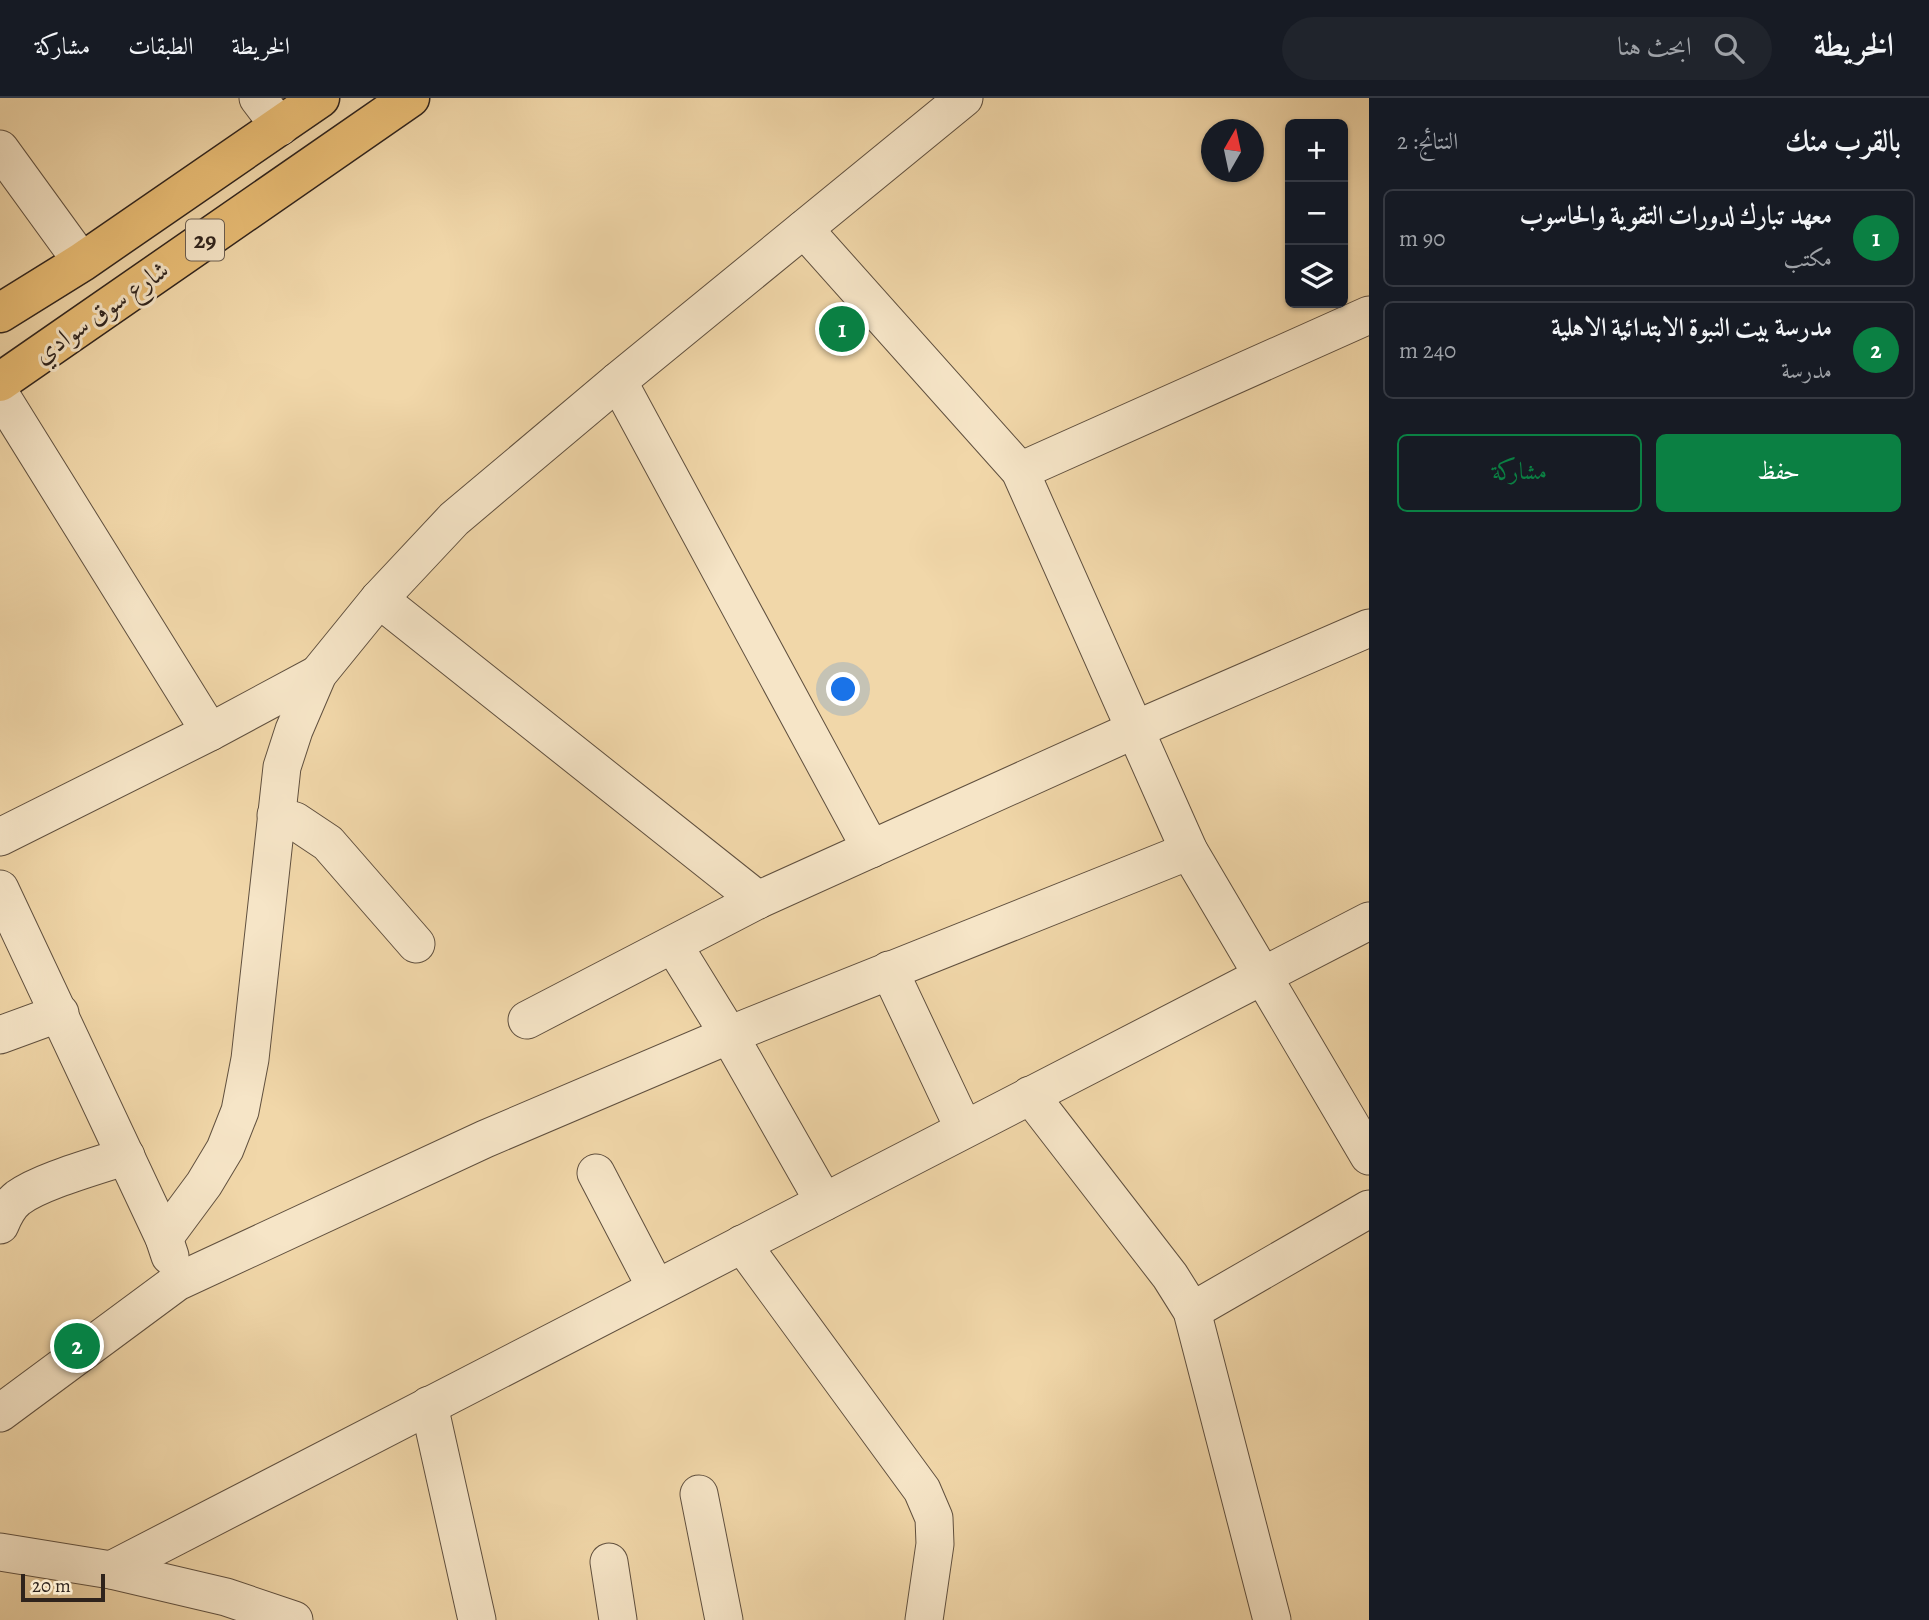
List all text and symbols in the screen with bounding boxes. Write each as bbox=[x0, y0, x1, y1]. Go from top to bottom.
search box bbox=[1282, 17, 1772, 80]
text: الخريطة bbox=[1814, 22, 1894, 67]
text: ابحث هنا bbox=[1617, 29, 1692, 64]
icon: search bbox=[1710, 29, 1748, 67]
text: مشاركة bbox=[35, 30, 90, 62]
text: الطبقات bbox=[128, 30, 194, 62]
text: الخريطة bbox=[232, 30, 290, 62]
north arrow bbox=[1201, 119, 1264, 182]
map controls bbox=[1285, 119, 1348, 308]
button: + bbox=[1285, 119, 1348, 182]
text: بالقرب منك bbox=[1785, 121, 1901, 161]
text: النتائج: 2 bbox=[1397, 126, 1458, 157]
button: − bbox=[1285, 182, 1348, 245]
text: معهد تبارك لدورات التقوية والحاسوب bbox=[1519, 198, 1832, 233]
road number: 29 bbox=[186, 220, 224, 260]
text: 90 m bbox=[1399, 223, 1445, 254]
text: 1 bbox=[1872, 223, 1880, 254]
text: مكتب bbox=[1784, 243, 1832, 274]
button: layers bbox=[1285, 245, 1348, 308]
street label: شارع سوق سوادي bbox=[26, 252, 178, 375]
pin: 1 bbox=[819, 303, 865, 355]
text: مدرسة بيت النبوة الابتدائية الاهلية bbox=[1551, 310, 1832, 345]
text: 240 m bbox=[1399, 335, 1456, 366]
text: 2 bbox=[1870, 335, 1882, 366]
text: مدرسة bbox=[1781, 355, 1832, 386]
button: مشاركة bbox=[1397, 434, 1642, 512]
button: حفظ bbox=[1656, 434, 1901, 512]
your location bbox=[826, 672, 860, 706]
pin: 2 bbox=[54, 1320, 100, 1372]
scale bar bbox=[21, 1571, 105, 1603]
text: 20 m bbox=[32, 1573, 71, 1599]

